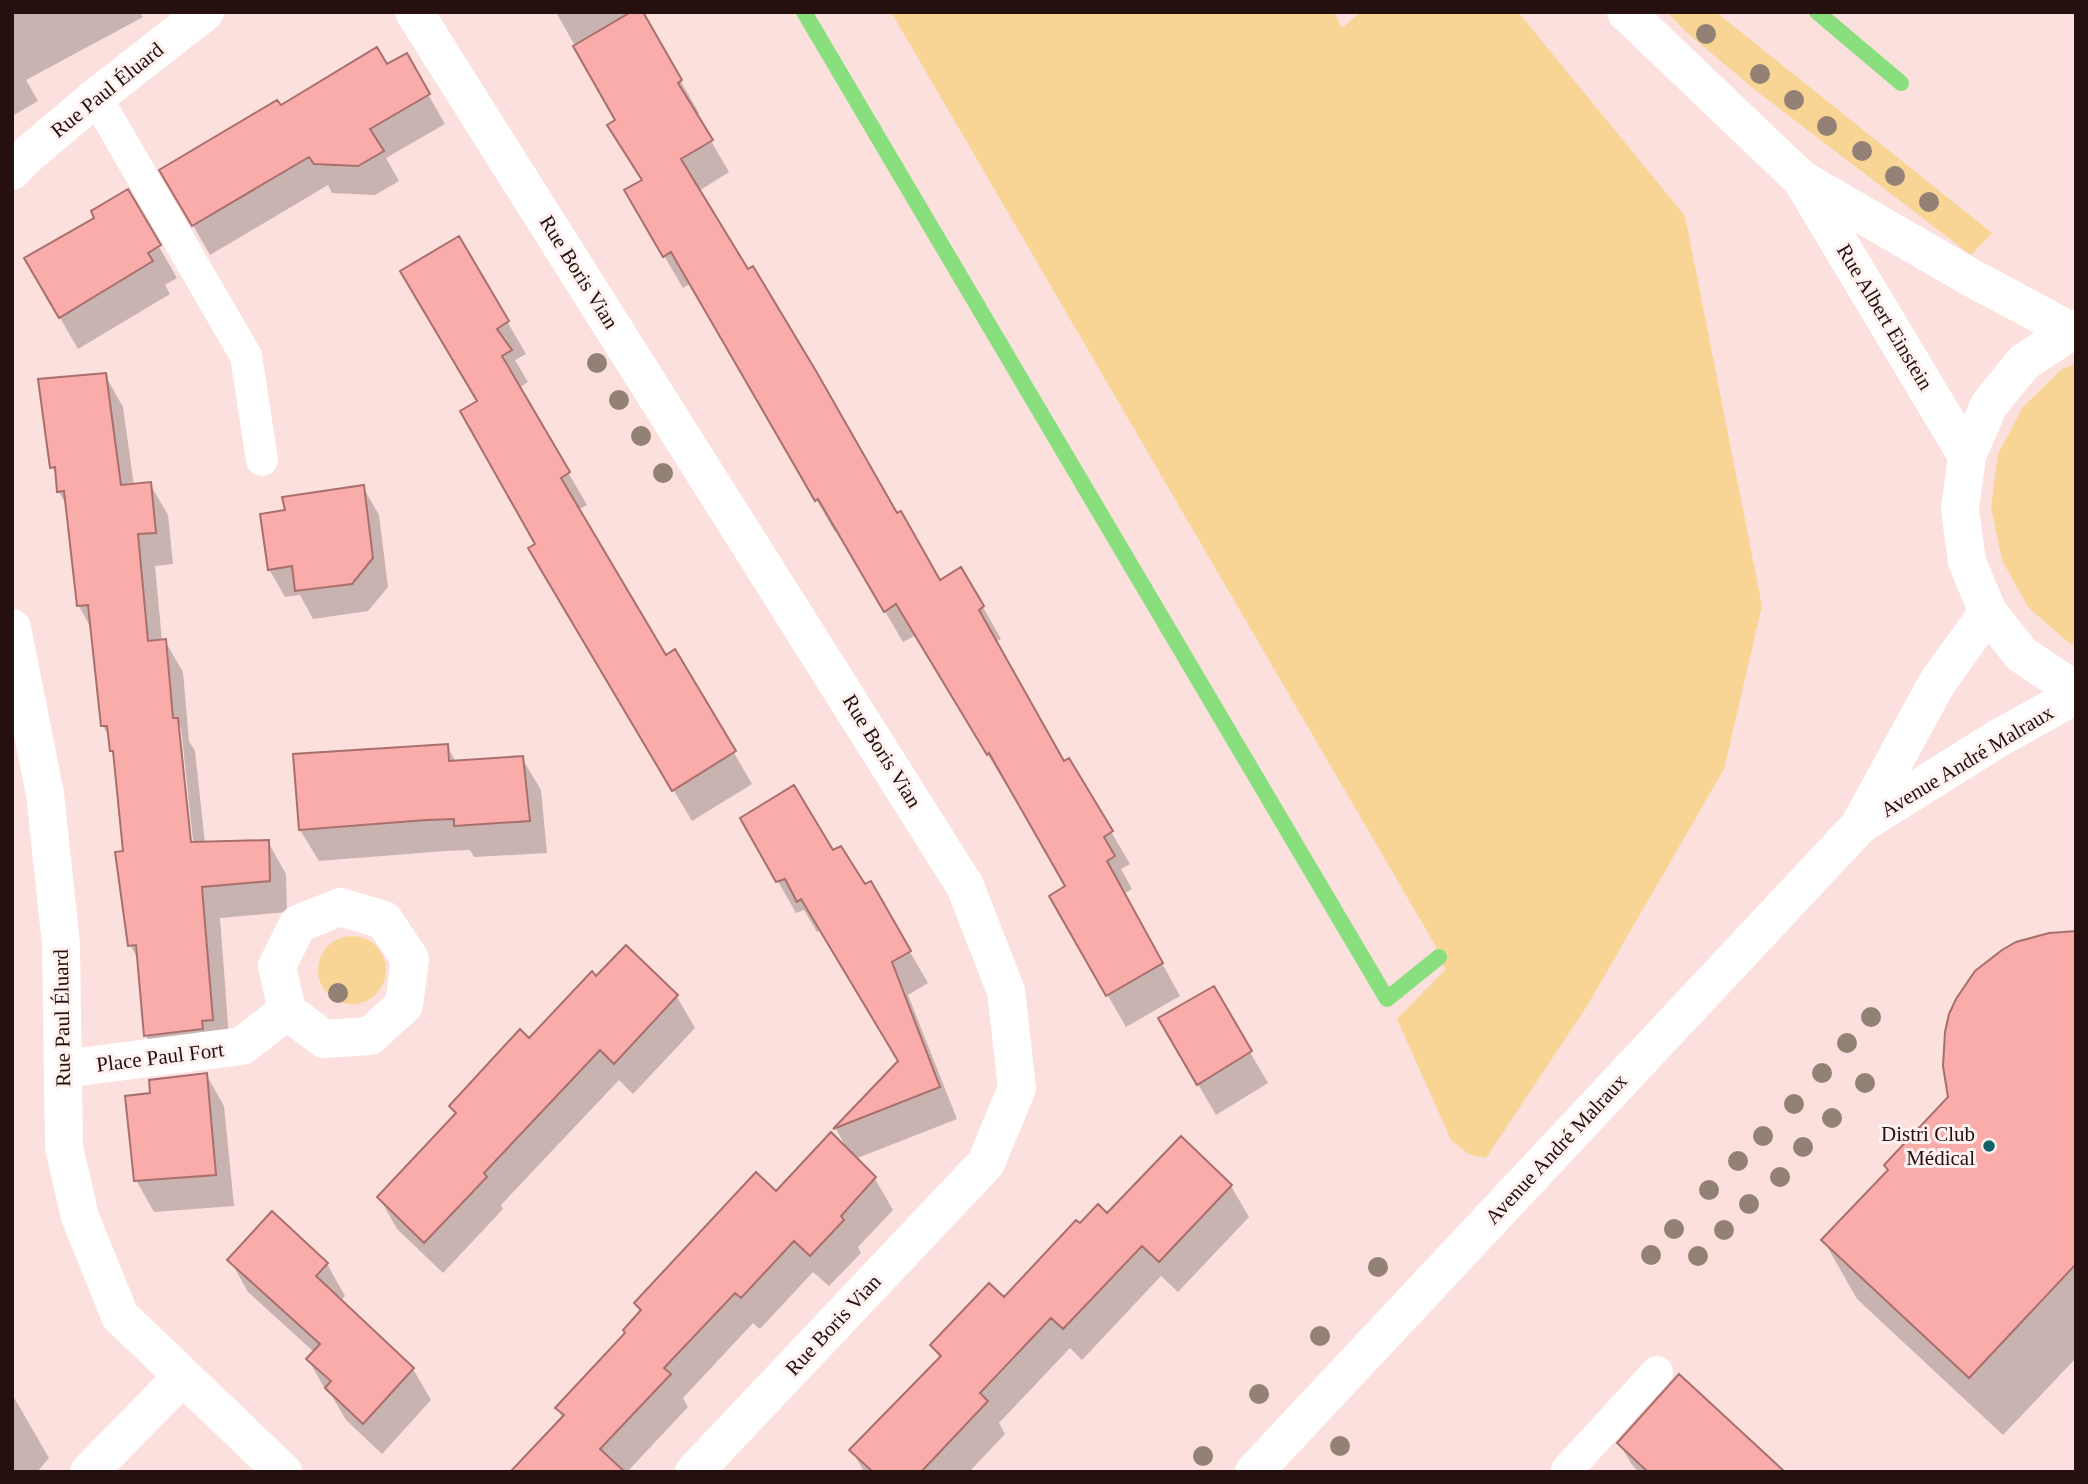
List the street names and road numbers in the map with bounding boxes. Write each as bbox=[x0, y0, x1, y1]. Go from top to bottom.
street label: Rue Paul Éluard bbox=[46, 37, 168, 143]
street label: Rue Boris Vian bbox=[535, 211, 624, 333]
street label: Rue Albert Einstein bbox=[1832, 240, 1938, 395]
street label: Rue Boris Vian bbox=[838, 690, 927, 812]
street label: Avenue André Malraux bbox=[1877, 700, 2058, 822]
street label: Rue Paul Éluard bbox=[49, 948, 75, 1087]
street label: Place Paul Fort bbox=[95, 1037, 225, 1077]
street label: Avenue André Malraux bbox=[1480, 1069, 1632, 1229]
street label: Rue Boris Vian bbox=[780, 1269, 886, 1380]

